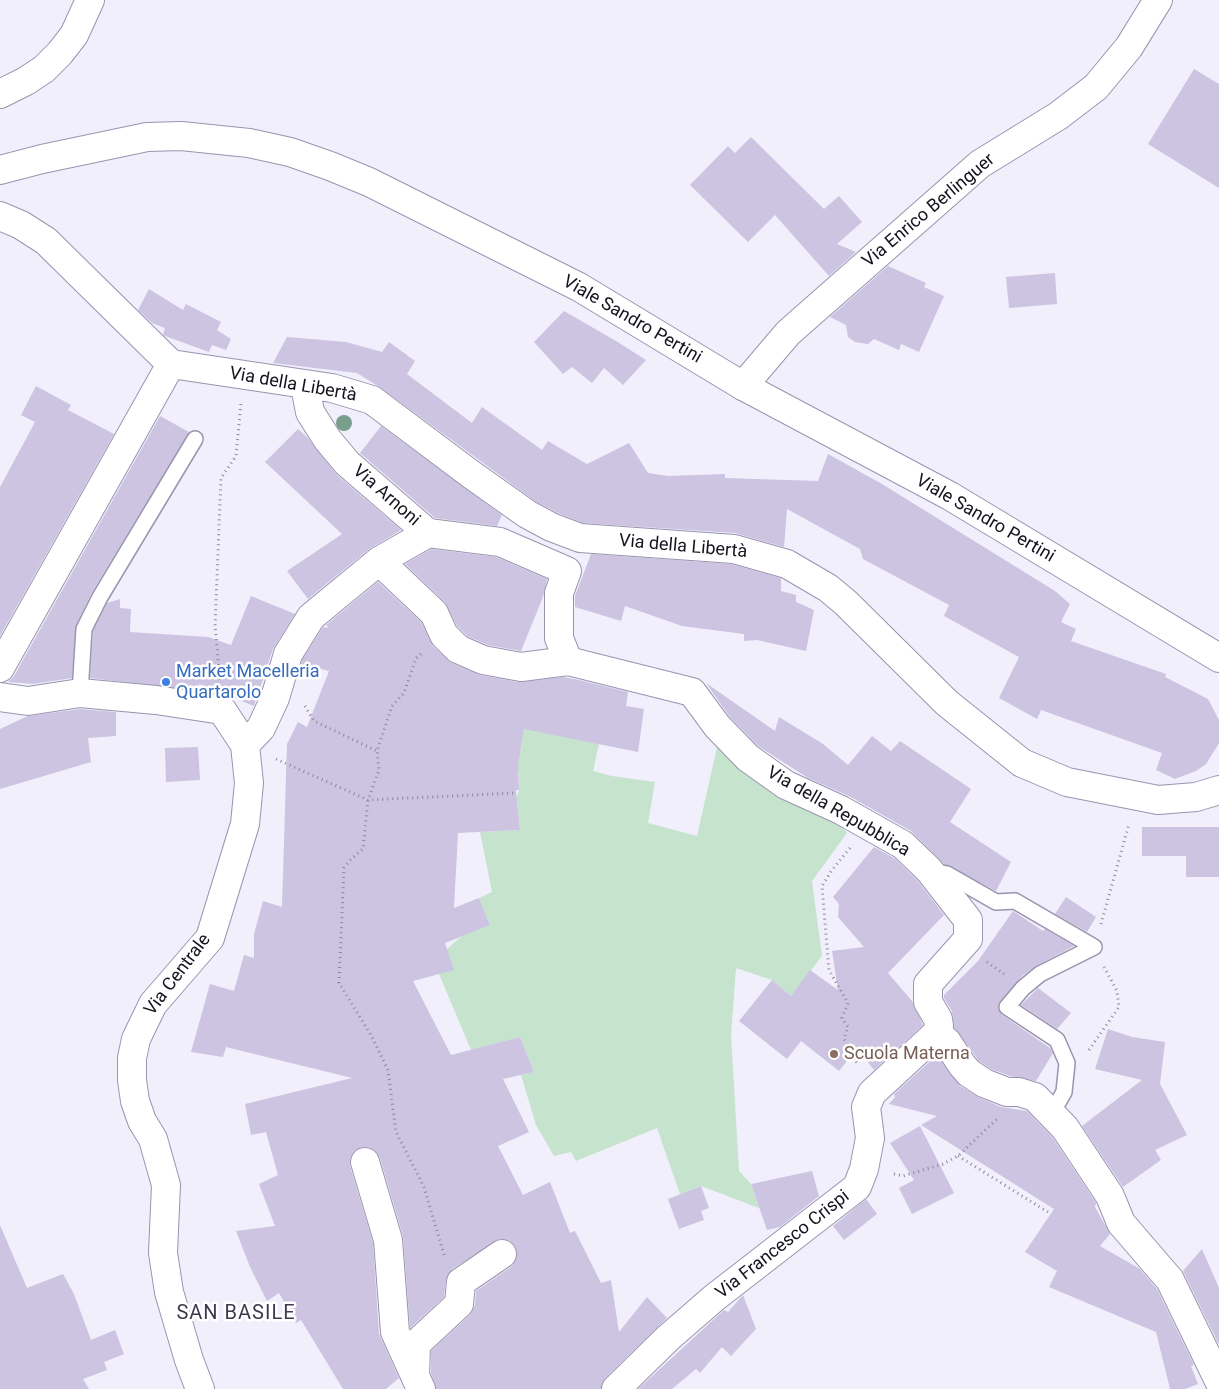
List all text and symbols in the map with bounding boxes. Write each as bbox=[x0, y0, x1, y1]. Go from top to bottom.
street label: Via Enrico Berlinguer bbox=[858, 149, 1000, 273]
street label: Viale Sandro Pertini bbox=[559, 271, 705, 369]
street label: Via della Libertà bbox=[228, 363, 358, 407]
street label: Via Arnoni bbox=[348, 461, 424, 531]
street label: Viale Sandro Pertini bbox=[912, 470, 1058, 568]
street label: Via della Libertà bbox=[618, 531, 748, 563]
place label: Market Macelleria Quartarolo bbox=[176, 661, 319, 704]
marker: Market Macelleria Quartarolo bbox=[160, 676, 172, 688]
street label: Via della Repubblica bbox=[763, 762, 913, 862]
street label: Via Centrale bbox=[140, 930, 216, 1020]
place label: Scuola Materna bbox=[844, 1043, 970, 1065]
marker: Scuola Materna bbox=[828, 1048, 840, 1060]
street label: Via Francesco Crispi bbox=[712, 1186, 854, 1304]
district label: SAN BASILE bbox=[175, 1302, 297, 1326]

